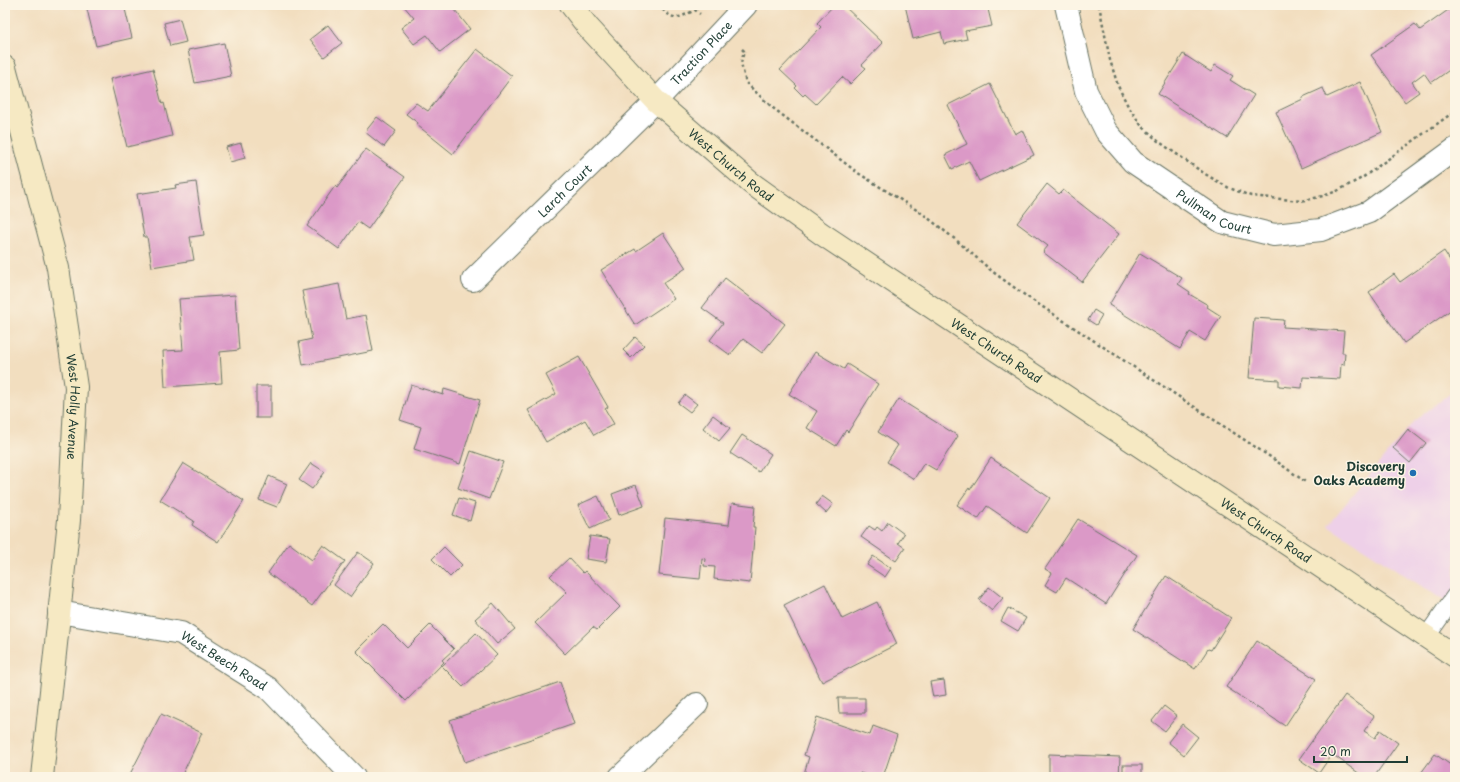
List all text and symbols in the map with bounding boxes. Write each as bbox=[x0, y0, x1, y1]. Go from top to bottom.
street label: Traction Place bbox=[666, 16, 736, 89]
street label: West Church Road bbox=[685, 124, 778, 206]
street label: Larch Court bbox=[534, 160, 596, 221]
street label: Pullman Court bbox=[1173, 185, 1254, 238]
street label: West Church Road bbox=[947, 313, 1046, 387]
street label: West Holly Avenue bbox=[62, 353, 85, 461]
place label: Discovery Oaks Academy bbox=[1314, 457, 1405, 489]
marker: Discovery Oaks Academy bbox=[1408, 468, 1418, 478]
street label: West Church Road bbox=[1217, 493, 1315, 567]
street label: West Beech Road bbox=[178, 626, 271, 694]
scale bar bbox=[1314, 738, 1407, 764]
text: 20 m bbox=[1320, 742, 1351, 760]

